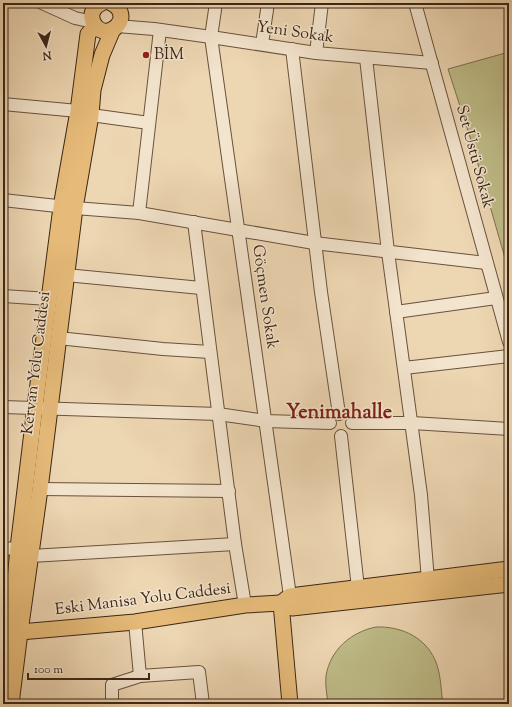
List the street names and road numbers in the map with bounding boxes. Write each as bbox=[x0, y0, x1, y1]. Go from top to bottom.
street label: Yeni Sokak bbox=[255, 16, 335, 50]
street label: Set Üstü Sokak bbox=[449, 103, 499, 212]
street label: Göçmen Sokak bbox=[245, 243, 283, 351]
street label: Kervan Yolu Caddesi bbox=[17, 290, 57, 436]
street label: Eski Manisa Yolu Caddesi bbox=[54, 578, 233, 622]

